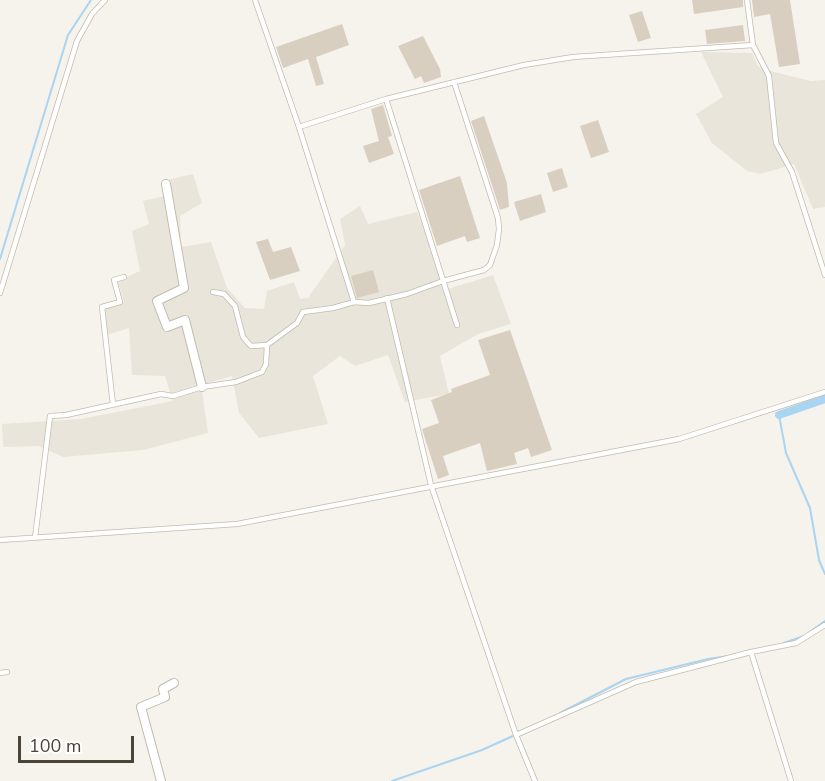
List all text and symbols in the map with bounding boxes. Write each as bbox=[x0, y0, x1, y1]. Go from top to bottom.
scale bar bbox=[21, 724, 136, 762]
text: 100 m bbox=[29, 734, 81, 758]

